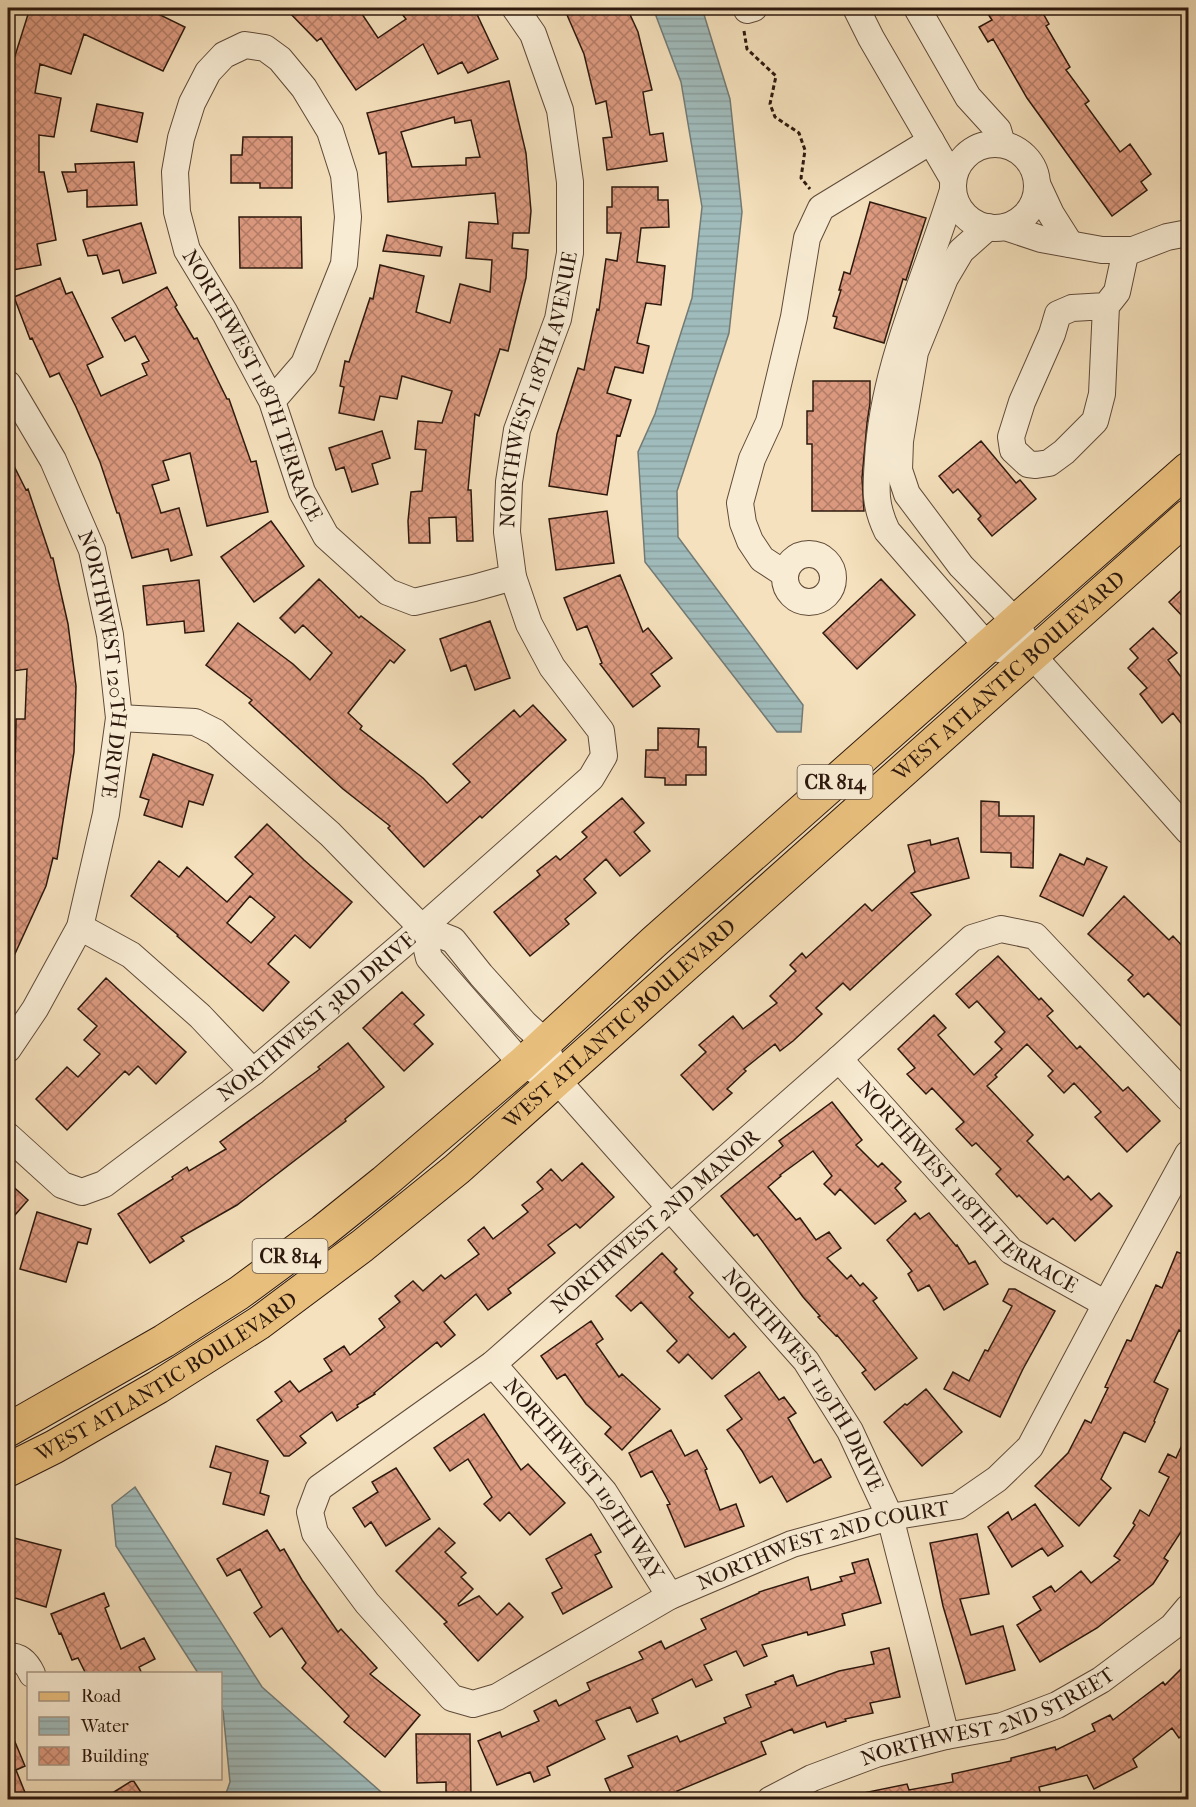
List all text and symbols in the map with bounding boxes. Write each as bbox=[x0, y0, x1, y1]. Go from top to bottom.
street label: NORTHWEST 118TH TERRACE bbox=[178, 245, 328, 525]
street label: NORTHWEST 118TH AVENUE bbox=[495, 249, 582, 528]
street label: NORTHWEST 120TH DRIVE bbox=[73, 527, 132, 800]
street label: WEST ATLANTIC BOULEVARD bbox=[887, 566, 1130, 786]
road number: CR 814 bbox=[798, 765, 872, 799]
street label: WEST ATLANTIC BOULEVARD bbox=[498, 914, 741, 1134]
street label: NORTHWEST 3RD DRIVE bbox=[213, 927, 420, 1106]
street label: NORTHWEST 118TH TERRACE bbox=[852, 1076, 1082, 1298]
street label: NORTHWEST 2ND MANOR bbox=[546, 1124, 765, 1318]
road number: CR 814 bbox=[252, 1239, 328, 1273]
street label: NORTHWEST 119TH DRIVE bbox=[718, 1264, 888, 1495]
street label: WEST ATLANTIC BOULEVARD bbox=[31, 1287, 302, 1467]
street label: NORTHWEST 119TH WAY bbox=[499, 1373, 669, 1585]
street label: NORTHWEST 2ND COURT bbox=[694, 1495, 952, 1595]
street label: NORTHWEST 2ND STREET bbox=[857, 1662, 1120, 1771]
legend bbox=[27, 1672, 222, 1780]
text: Road bbox=[81, 1686, 121, 1707]
text: Water bbox=[80, 1716, 129, 1737]
text: Building bbox=[81, 1746, 149, 1767]

